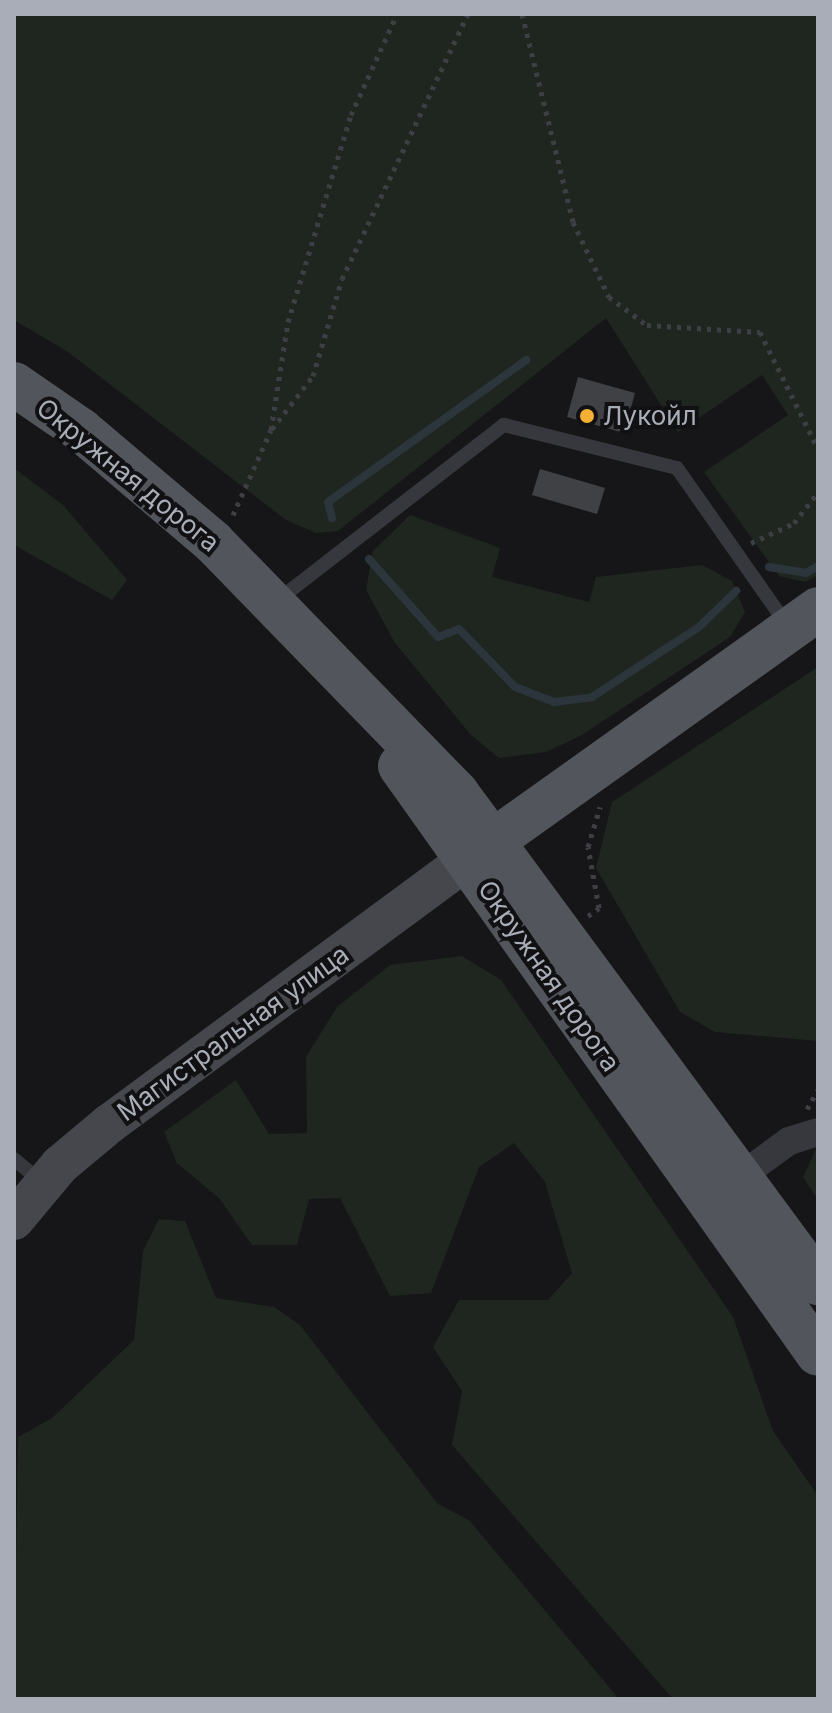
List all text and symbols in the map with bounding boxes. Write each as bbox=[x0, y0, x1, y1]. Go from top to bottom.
street label: Окружная дорога bbox=[30, 392, 226, 558]
place label: Лукойл bbox=[603, 400, 697, 432]
marker: Лукойл bbox=[578, 407, 596, 425]
street label: Окружная дорога bbox=[471, 874, 627, 1078]
street label: Магистральная улица bbox=[111, 939, 355, 1127]

